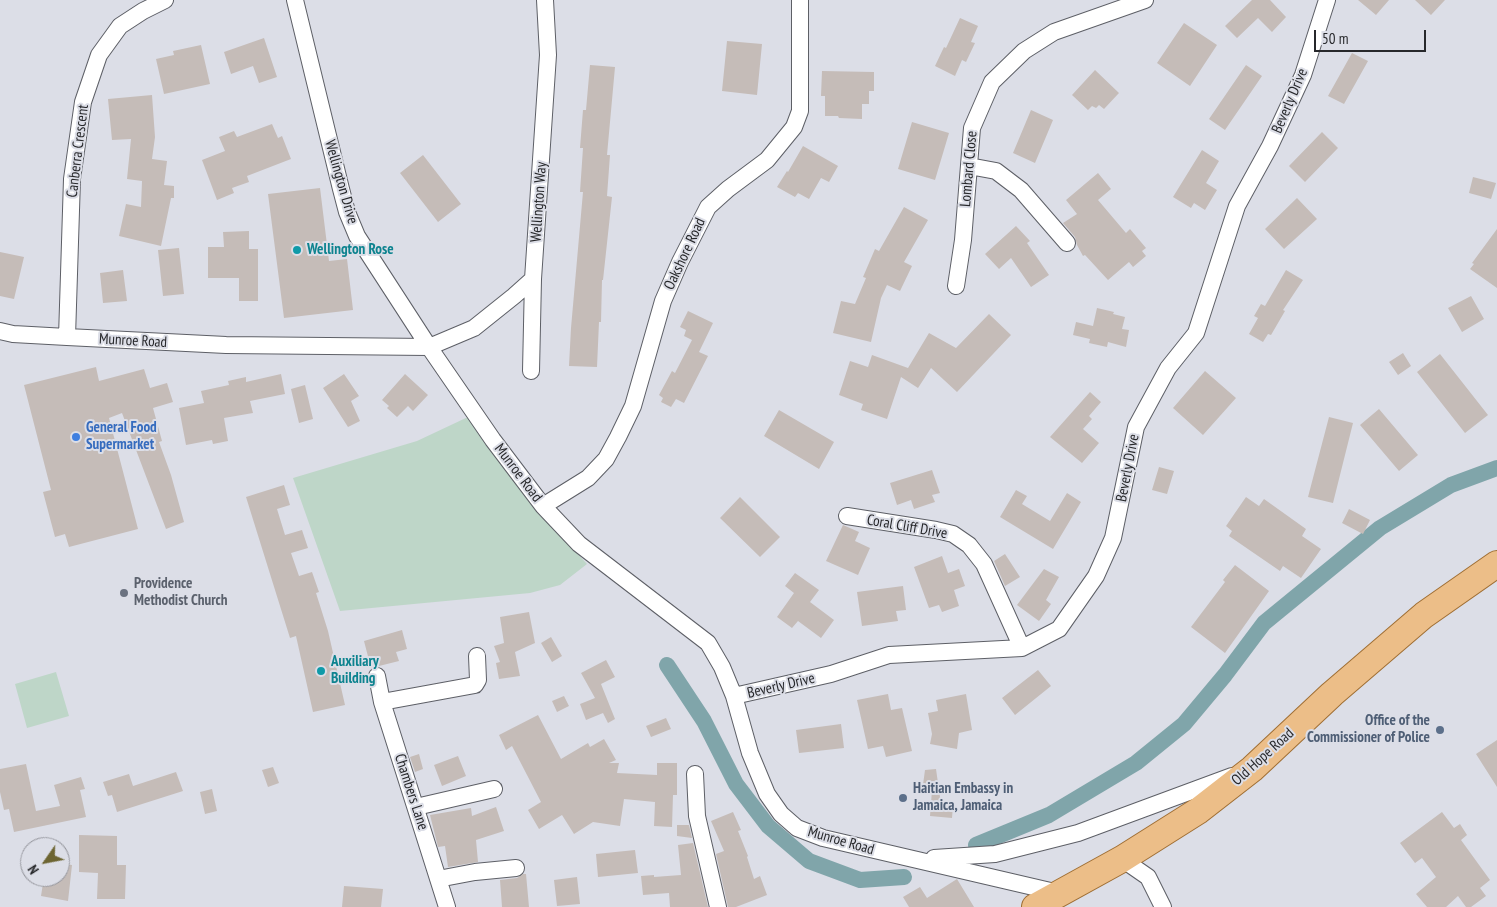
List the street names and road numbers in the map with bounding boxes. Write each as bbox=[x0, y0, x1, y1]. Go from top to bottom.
street label: Beverly Drive bbox=[1268, 66, 1312, 136]
street label: Canberra Crescent bbox=[63, 104, 93, 198]
street label: Lombard Close bbox=[957, 130, 981, 208]
street label: Wellington Drive bbox=[320, 138, 362, 226]
street label: Wellington Way bbox=[527, 161, 551, 243]
street label: Oakshore Road bbox=[661, 215, 709, 293]
street label: Munroe Road bbox=[98, 330, 168, 352]
street label: Beverly Drive bbox=[1113, 433, 1143, 503]
street label: Munroe Road bbox=[490, 440, 546, 506]
street label: Coral Cliff Drive bbox=[865, 511, 949, 543]
street label: Beverly Drive bbox=[746, 670, 816, 702]
street label: Old Hope Road bbox=[1228, 724, 1298, 790]
street label: Chambers Lane bbox=[390, 752, 432, 832]
street label: Munroe Road bbox=[806, 823, 876, 859]

